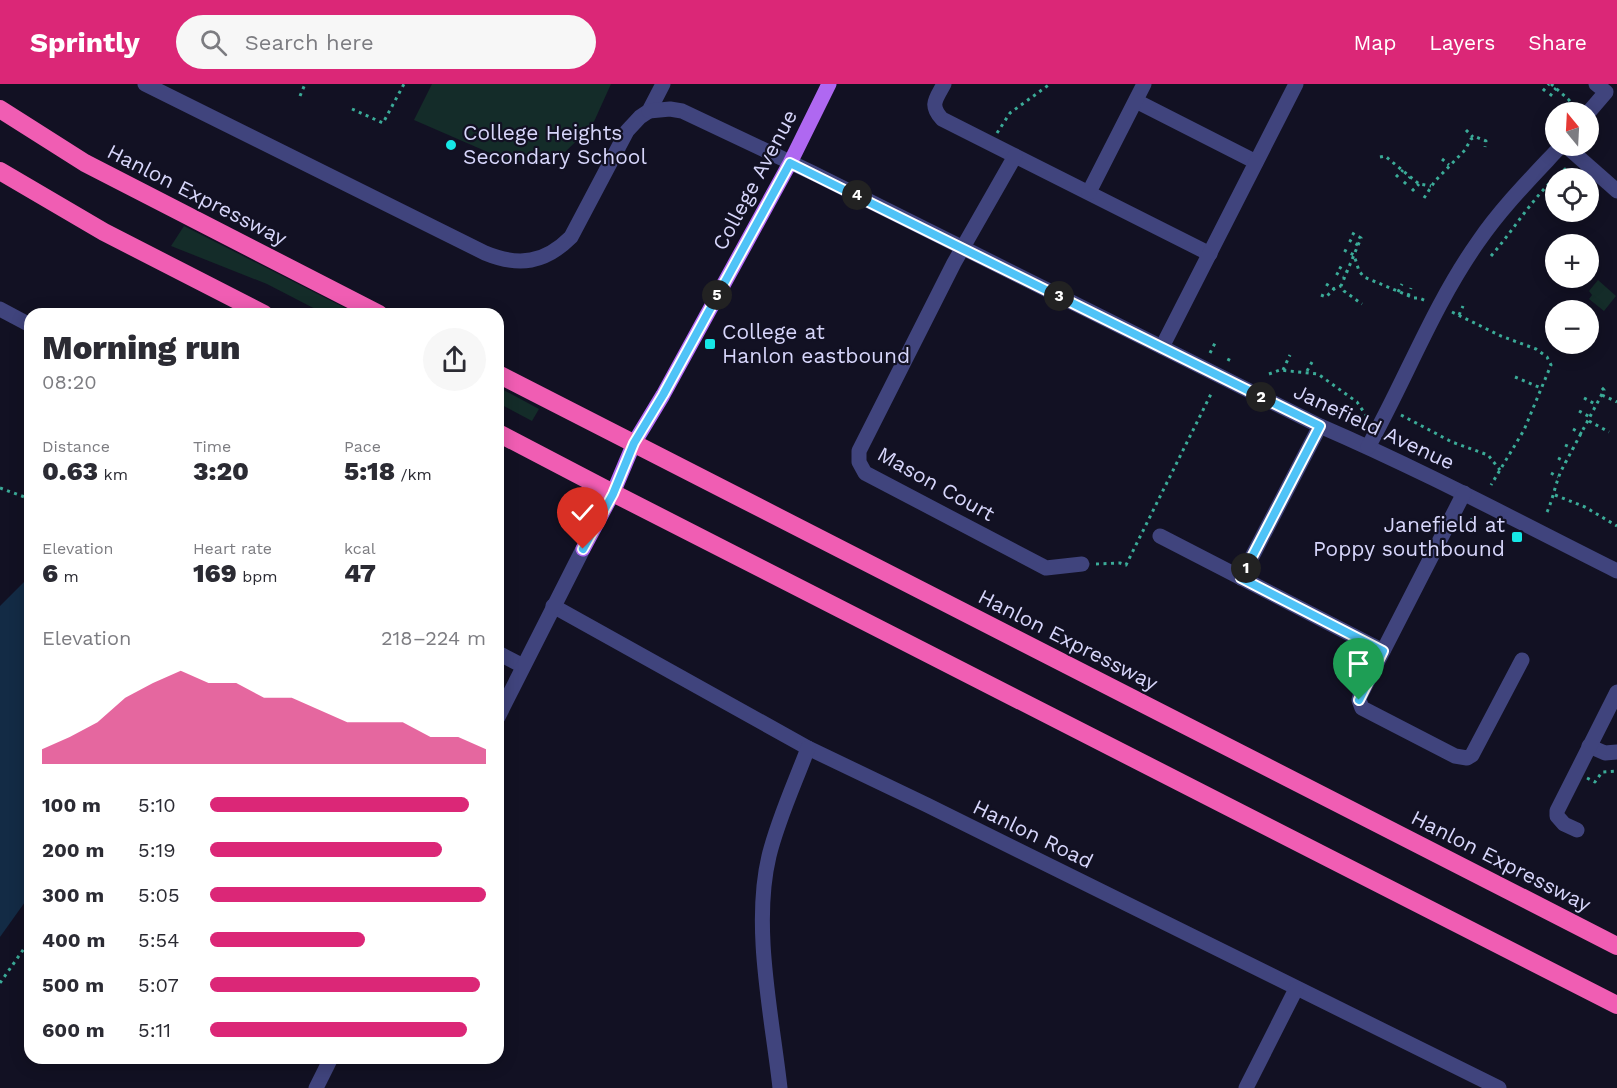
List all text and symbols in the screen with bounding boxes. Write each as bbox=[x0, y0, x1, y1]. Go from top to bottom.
search box bbox=[176, 15, 596, 69]
text: Sprintly bbox=[30, 26, 140, 59]
icon: search bbox=[197, 26, 230, 59]
text: Search here bbox=[245, 30, 374, 55]
text: Map bbox=[1353, 30, 1396, 55]
text: Layers bbox=[1429, 30, 1495, 55]
text: Share bbox=[1528, 30, 1587, 55]
north arrow bbox=[1545, 102, 1599, 156]
map controls bbox=[1545, 102, 1599, 354]
street label: College Avenue bbox=[707, 105, 802, 254]
place label: College Heights Secondary School bbox=[463, 120, 647, 169]
street label: Hanlon Expressway bbox=[103, 138, 291, 251]
marker: College Heights Secondary School bbox=[444, 138, 458, 152]
button: locate bbox=[1545, 168, 1599, 222]
pin: 4 bbox=[842, 180, 872, 210]
text: 4 bbox=[852, 185, 862, 204]
button: + bbox=[1545, 234, 1599, 288]
pin: 5 bbox=[702, 280, 732, 310]
pin: 3 bbox=[1044, 281, 1074, 311]
text: 5 bbox=[712, 285, 722, 304]
text: 3 bbox=[1054, 286, 1064, 305]
button: − bbox=[1545, 300, 1599, 354]
place label: College at Hanlon eastbound bbox=[722, 319, 910, 368]
text: Morning run bbox=[42, 328, 241, 367]
button: share bbox=[423, 328, 486, 391]
marker: College at Hanlon eastbound bbox=[703, 337, 717, 351]
text: 08:20 bbox=[42, 370, 97, 394]
street label: Janefield Avenue bbox=[1290, 378, 1459, 475]
pin: 2 bbox=[1246, 382, 1276, 412]
text: 2 bbox=[1256, 387, 1266, 406]
text: Distance bbox=[42, 437, 110, 456]
text: Time bbox=[193, 437, 231, 456]
text: Pace bbox=[344, 437, 381, 456]
street label: Mason Court bbox=[873, 441, 999, 526]
text: 0.63 bbox=[42, 456, 98, 486]
text: 3:20 bbox=[193, 456, 249, 486]
text: 5:18 bbox=[344, 456, 395, 486]
text: km bbox=[98, 465, 128, 484]
text: /km bbox=[395, 465, 432, 484]
pin bbox=[557, 487, 608, 549]
icon: check bbox=[566, 496, 599, 529]
place label: Janefield at Poppy southbound bbox=[1313, 512, 1505, 561]
marker: Janefield at Poppy southbound bbox=[1510, 530, 1524, 544]
text: Elevation bbox=[42, 539, 113, 558]
text: Heart rate bbox=[193, 539, 272, 558]
text: kcal bbox=[344, 539, 376, 558]
pin: 1 bbox=[1231, 553, 1261, 583]
text: 6 bbox=[42, 558, 58, 588]
text: 169 bbox=[193, 558, 237, 588]
text: 47 bbox=[344, 558, 376, 588]
text: 1 bbox=[1243, 558, 1249, 577]
text: m bbox=[58, 567, 79, 586]
text: bpm bbox=[237, 567, 278, 586]
street label: Hanlon Expressway bbox=[974, 583, 1162, 696]
text: Elevation bbox=[42, 626, 131, 650]
text: 218–224 m bbox=[381, 626, 486, 650]
pin bbox=[1333, 638, 1384, 700]
icon: arrive bbox=[1342, 647, 1375, 680]
text: 100 m bbox=[42, 793, 101, 817]
text: 5:10 bbox=[138, 793, 176, 817]
street label: Hanlon Road bbox=[969, 794, 1097, 873]
street label: Hanlon Expressway bbox=[1407, 804, 1595, 917]
text: 200 m bbox=[42, 838, 104, 862]
text: 5:19 bbox=[138, 838, 176, 862]
text: 300 m bbox=[42, 883, 104, 907]
text: 5:05 bbox=[138, 883, 180, 907]
text: 400 m bbox=[42, 928, 105, 952]
text: 5:54 bbox=[138, 928, 179, 952]
text: 500 m bbox=[42, 973, 104, 997]
text: 5:07 bbox=[138, 973, 179, 997]
text: 600 m bbox=[42, 1018, 105, 1042]
text: 5:11 bbox=[138, 1018, 171, 1042]

